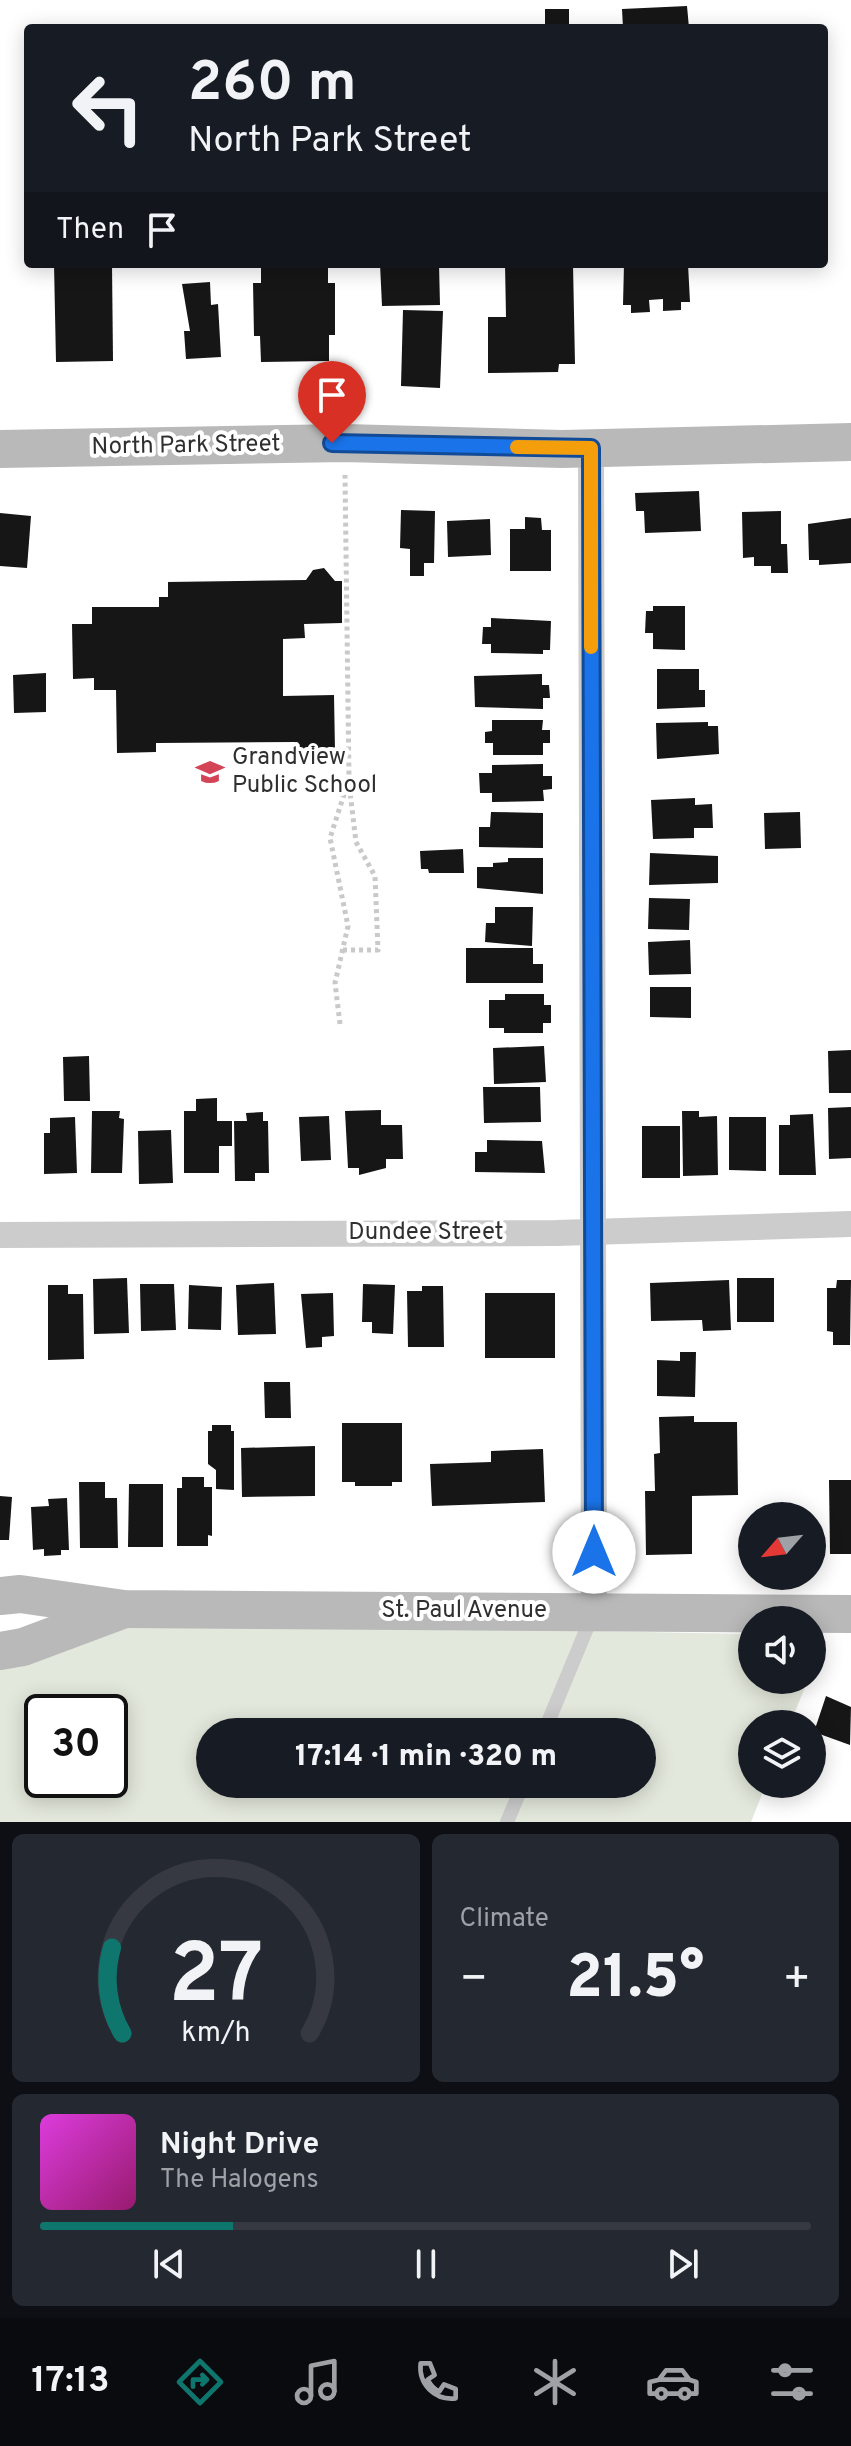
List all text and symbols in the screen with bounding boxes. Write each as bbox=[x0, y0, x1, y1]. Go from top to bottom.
text: 260 m bbox=[188, 50, 357, 120]
icon: left bbox=[56, 56, 160, 160]
text: North Park Street bbox=[188, 119, 472, 165]
icon: arrive bbox=[140, 208, 184, 252]
text: Then bbox=[56, 212, 124, 249]
pin bbox=[298, 361, 366, 443]
icon: arrive bbox=[310, 373, 354, 417]
street label: North Park Street bbox=[91, 429, 281, 463]
place label: Grandview Public School bbox=[232, 743, 377, 801]
school or university icon: Grandview Public School bbox=[195, 757, 225, 787]
street label: Dundee Street bbox=[348, 1218, 504, 1248]
north arrow bbox=[738, 1502, 826, 1590]
map controls bbox=[738, 1502, 826, 1798]
position arrow bbox=[552, 1510, 636, 1594]
street label: St. Paul Avenue bbox=[381, 1596, 547, 1626]
button: sound bbox=[738, 1606, 826, 1694]
speed limit sign: 30 bbox=[24, 1694, 128, 1798]
button: layers bbox=[738, 1710, 826, 1798]
text: 17:14 · 1 min · 320 m bbox=[295, 1739, 557, 1776]
text: Climate bbox=[460, 1903, 549, 1936]
text: 27 bbox=[168, 1927, 263, 2032]
text: 21.5° bbox=[566, 1943, 704, 2019]
text: − bbox=[460, 1953, 488, 2009]
text: + bbox=[783, 1953, 811, 2009]
text: km/h bbox=[181, 2016, 250, 2052]
text: Night Drive bbox=[160, 2127, 319, 2164]
text: The Halogens bbox=[160, 2164, 319, 2197]
icon: previous bbox=[147, 2242, 191, 2286]
icon: pause bbox=[404, 2242, 448, 2286]
icon: next bbox=[661, 2242, 705, 2286]
icon: directions bbox=[172, 2354, 228, 2410]
icon: music bbox=[290, 2354, 346, 2410]
icon: phone bbox=[409, 2354, 465, 2410]
icon: climate bbox=[527, 2354, 583, 2410]
icon: car bbox=[645, 2354, 701, 2410]
icon: filters bbox=[764, 2354, 820, 2410]
text: 17:13 bbox=[31, 2359, 110, 2405]

